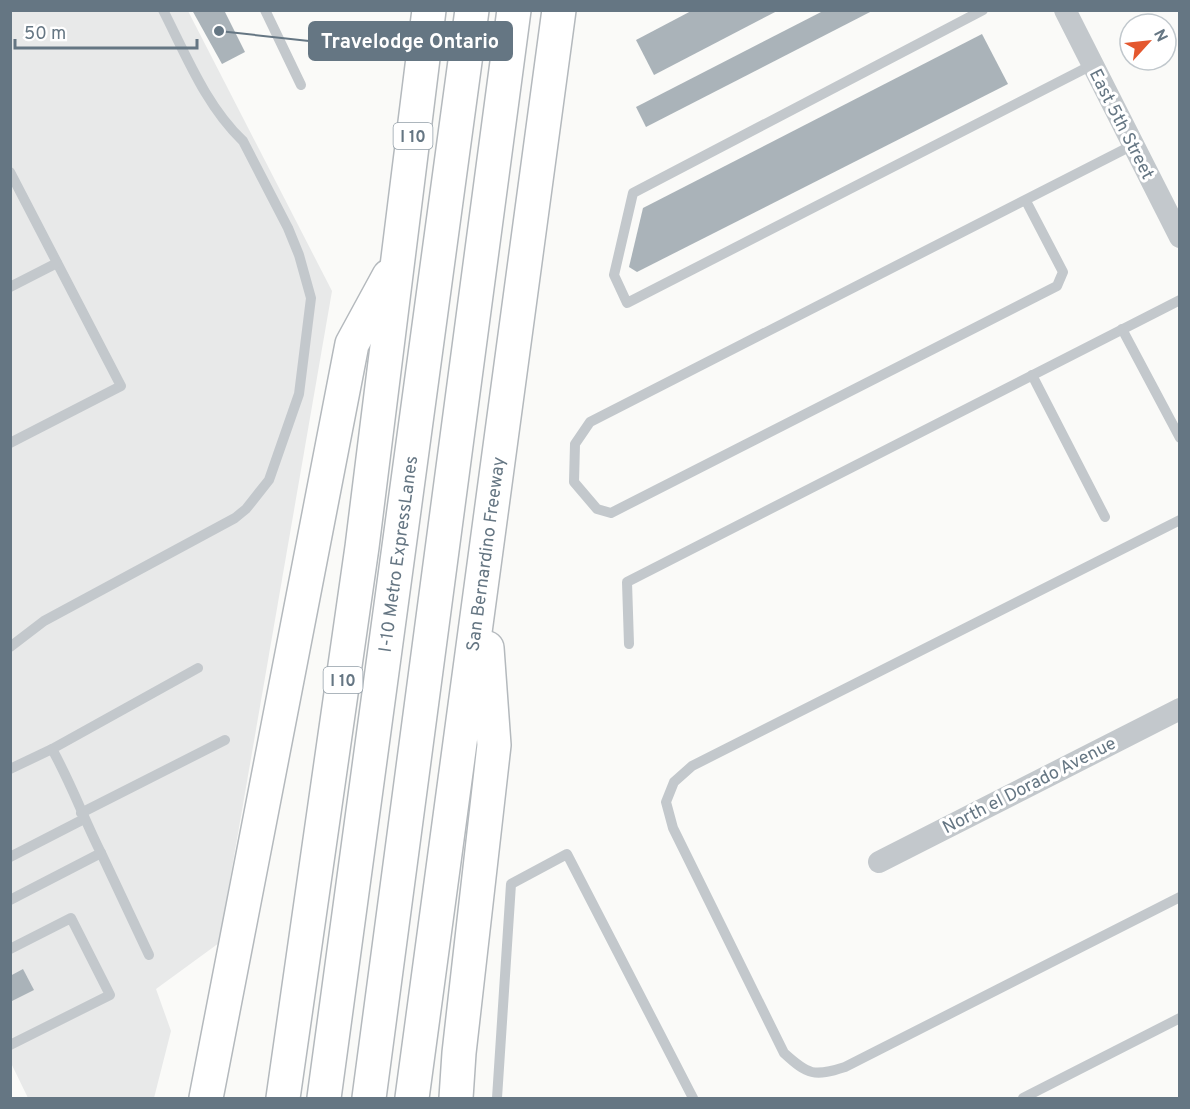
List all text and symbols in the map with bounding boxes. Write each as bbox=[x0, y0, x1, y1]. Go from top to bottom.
scale bar bbox=[15, 12, 196, 50]
north arrow bbox=[1118, 12, 1178, 72]
callout: Travelodge Ontario bbox=[309, 22, 512, 60]
text: 50 m bbox=[24, 23, 66, 46]
text: N bbox=[1148, 26, 1171, 46]
text: Travelodge Ontario bbox=[321, 30, 499, 56]
street label: East 5th Street bbox=[1083, 66, 1158, 184]
road number: I 10 bbox=[394, 123, 432, 149]
street label: I-10 Metro ExpressLanes bbox=[375, 455, 424, 654]
street label: San Bernardino Freeway bbox=[462, 455, 512, 653]
road number: I 10 bbox=[324, 667, 362, 693]
street label: North el Dorado Avenue bbox=[939, 733, 1120, 840]

